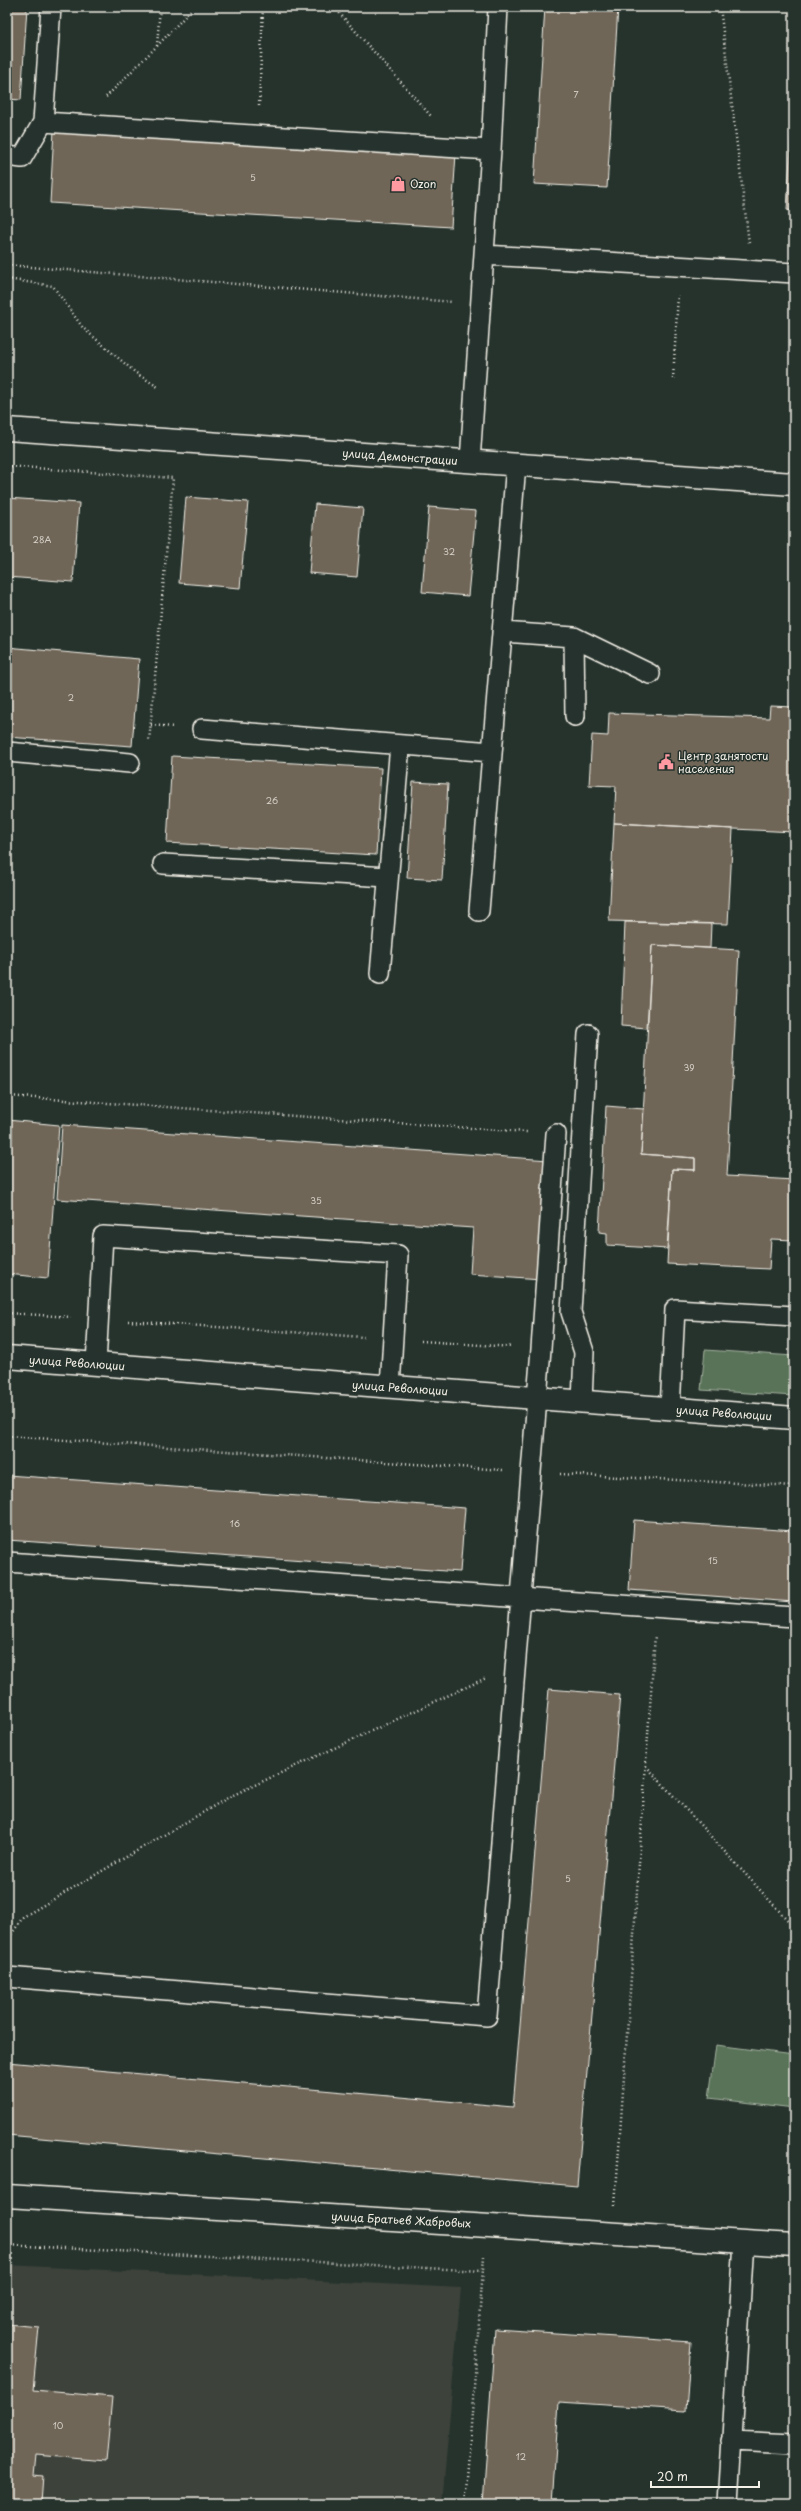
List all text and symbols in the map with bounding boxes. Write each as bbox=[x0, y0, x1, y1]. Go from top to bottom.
house number: 7 bbox=[573, 87, 579, 101]
house number: 5 bbox=[250, 170, 256, 184]
shop icon: Ozon bbox=[389, 175, 407, 193]
place label: Ozon bbox=[410, 175, 436, 192]
street label: улица Демонстрации bbox=[342, 444, 458, 469]
house number: 28А bbox=[33, 532, 52, 546]
house number: 32 bbox=[443, 544, 455, 558]
house number: 2 bbox=[68, 690, 74, 704]
place label: Центр занятости населения bbox=[678, 747, 768, 777]
public building icon: Центр занятости населения bbox=[657, 753, 675, 771]
house number: 26 bbox=[266, 793, 278, 807]
house number: 39 bbox=[683, 1060, 695, 1074]
house number: 35 bbox=[310, 1193, 322, 1207]
street label: улица Революции bbox=[29, 1351, 125, 1374]
street label: улица Революции bbox=[352, 1376, 448, 1399]
street label: улица Революции bbox=[676, 1401, 772, 1424]
house number: 16 bbox=[230, 1516, 240, 1530]
house number: 15 bbox=[708, 1553, 718, 1567]
house number: 5 bbox=[565, 1871, 571, 1885]
street label: улица Братьев Жабровых bbox=[331, 2207, 472, 2232]
house number: 10 bbox=[53, 2418, 64, 2432]
house number: 12 bbox=[516, 2449, 526, 2463]
scale bar bbox=[651, 2463, 759, 2489]
text: 20 m bbox=[657, 2467, 688, 2485]

